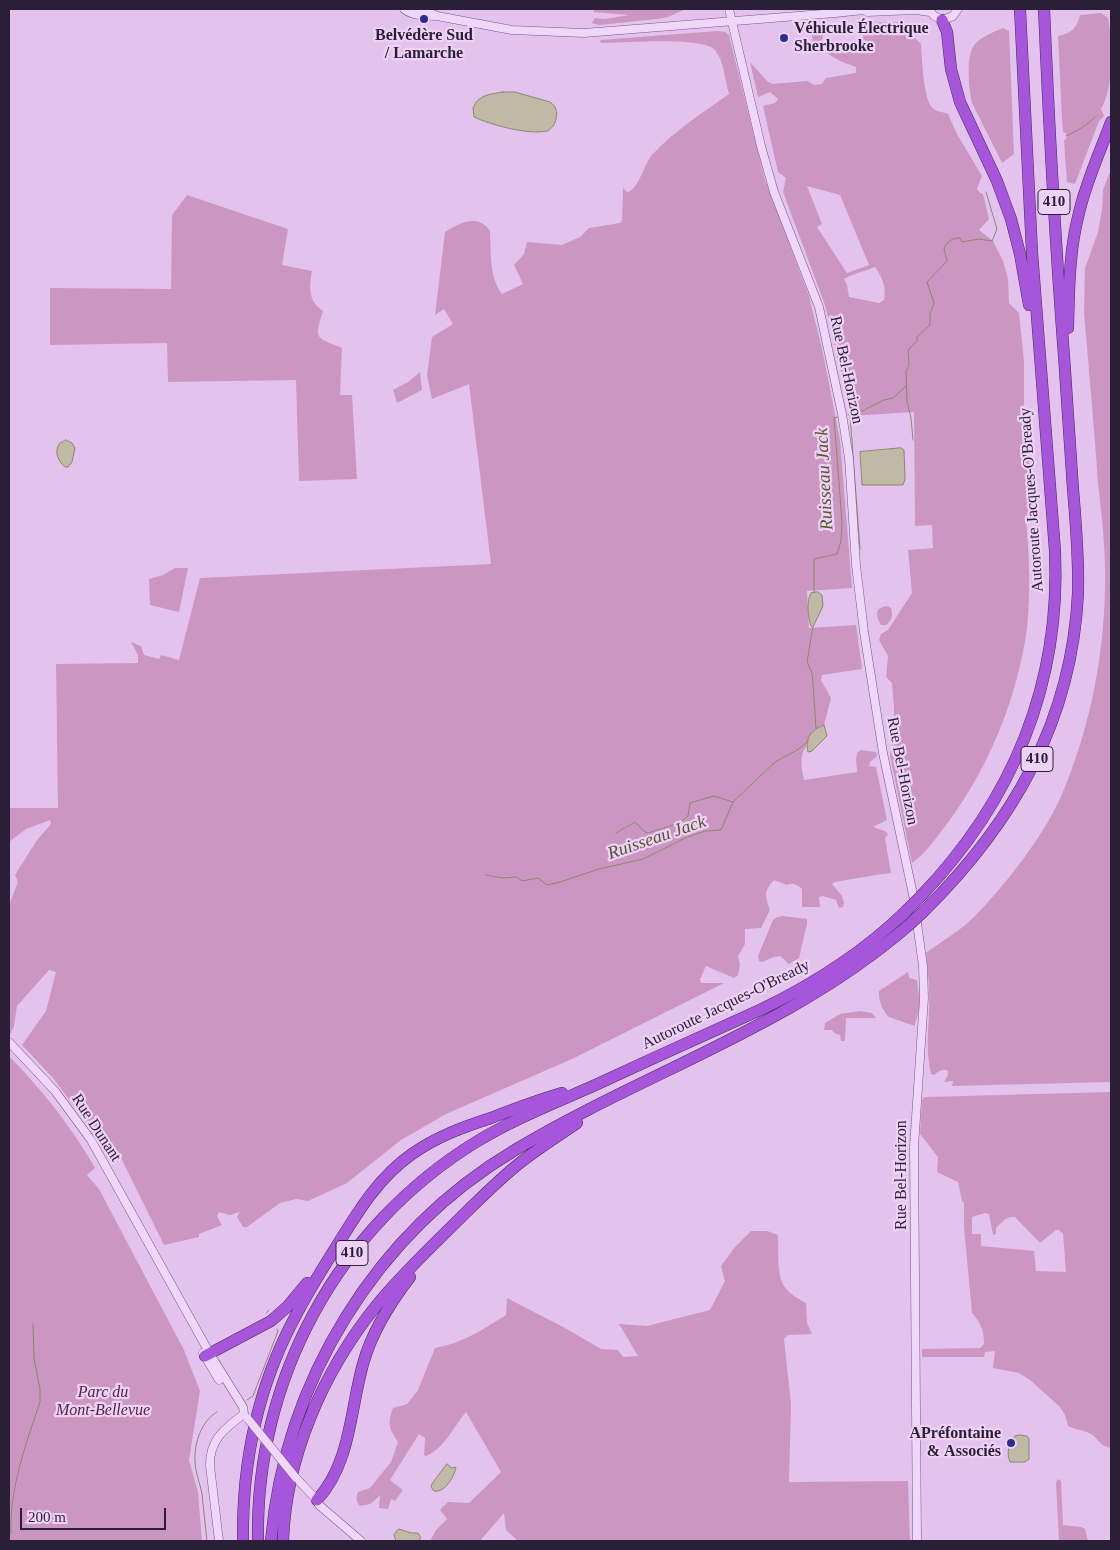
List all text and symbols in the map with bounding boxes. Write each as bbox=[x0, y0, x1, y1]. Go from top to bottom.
marker: Belvédère Sud / Lamarche bbox=[418, 13, 430, 25]
place label: Véhicule Électrique Sherbrooke bbox=[794, 19, 929, 57]
place label: Belvédère Sud / Lamarche bbox=[375, 26, 473, 64]
marker: Véhicule Électrique Sherbrooke bbox=[778, 32, 790, 44]
road number: 410 bbox=[1038, 190, 1070, 214]
street label: Rue Bel-Horizon bbox=[825, 314, 867, 426]
street label: Autoroute Jacques-O'Bready bbox=[1016, 407, 1048, 593]
water label: Ruisseau Jack bbox=[812, 427, 838, 531]
street label: Rue Bel-Horizon bbox=[882, 715, 922, 827]
road number: 410 bbox=[1021, 746, 1053, 772]
water label: Ruisseau Jack bbox=[605, 811, 709, 865]
street label: Autoroute Jacques-O'Bready bbox=[639, 956, 813, 1054]
street label: Rue Dunant bbox=[67, 1091, 125, 1165]
street label: Rue Bel-Horizon bbox=[892, 1120, 912, 1230]
road number: 410 bbox=[336, 1240, 368, 1266]
park label: Parc du Mont-Bellevue bbox=[56, 1383, 150, 1421]
place label: APréfontaine & Associés bbox=[909, 1424, 1001, 1462]
marker: APréfontaine & Associés bbox=[1005, 1437, 1017, 1449]
scale bar bbox=[22, 1498, 169, 1530]
text: 200 m bbox=[28, 1509, 66, 1525]

